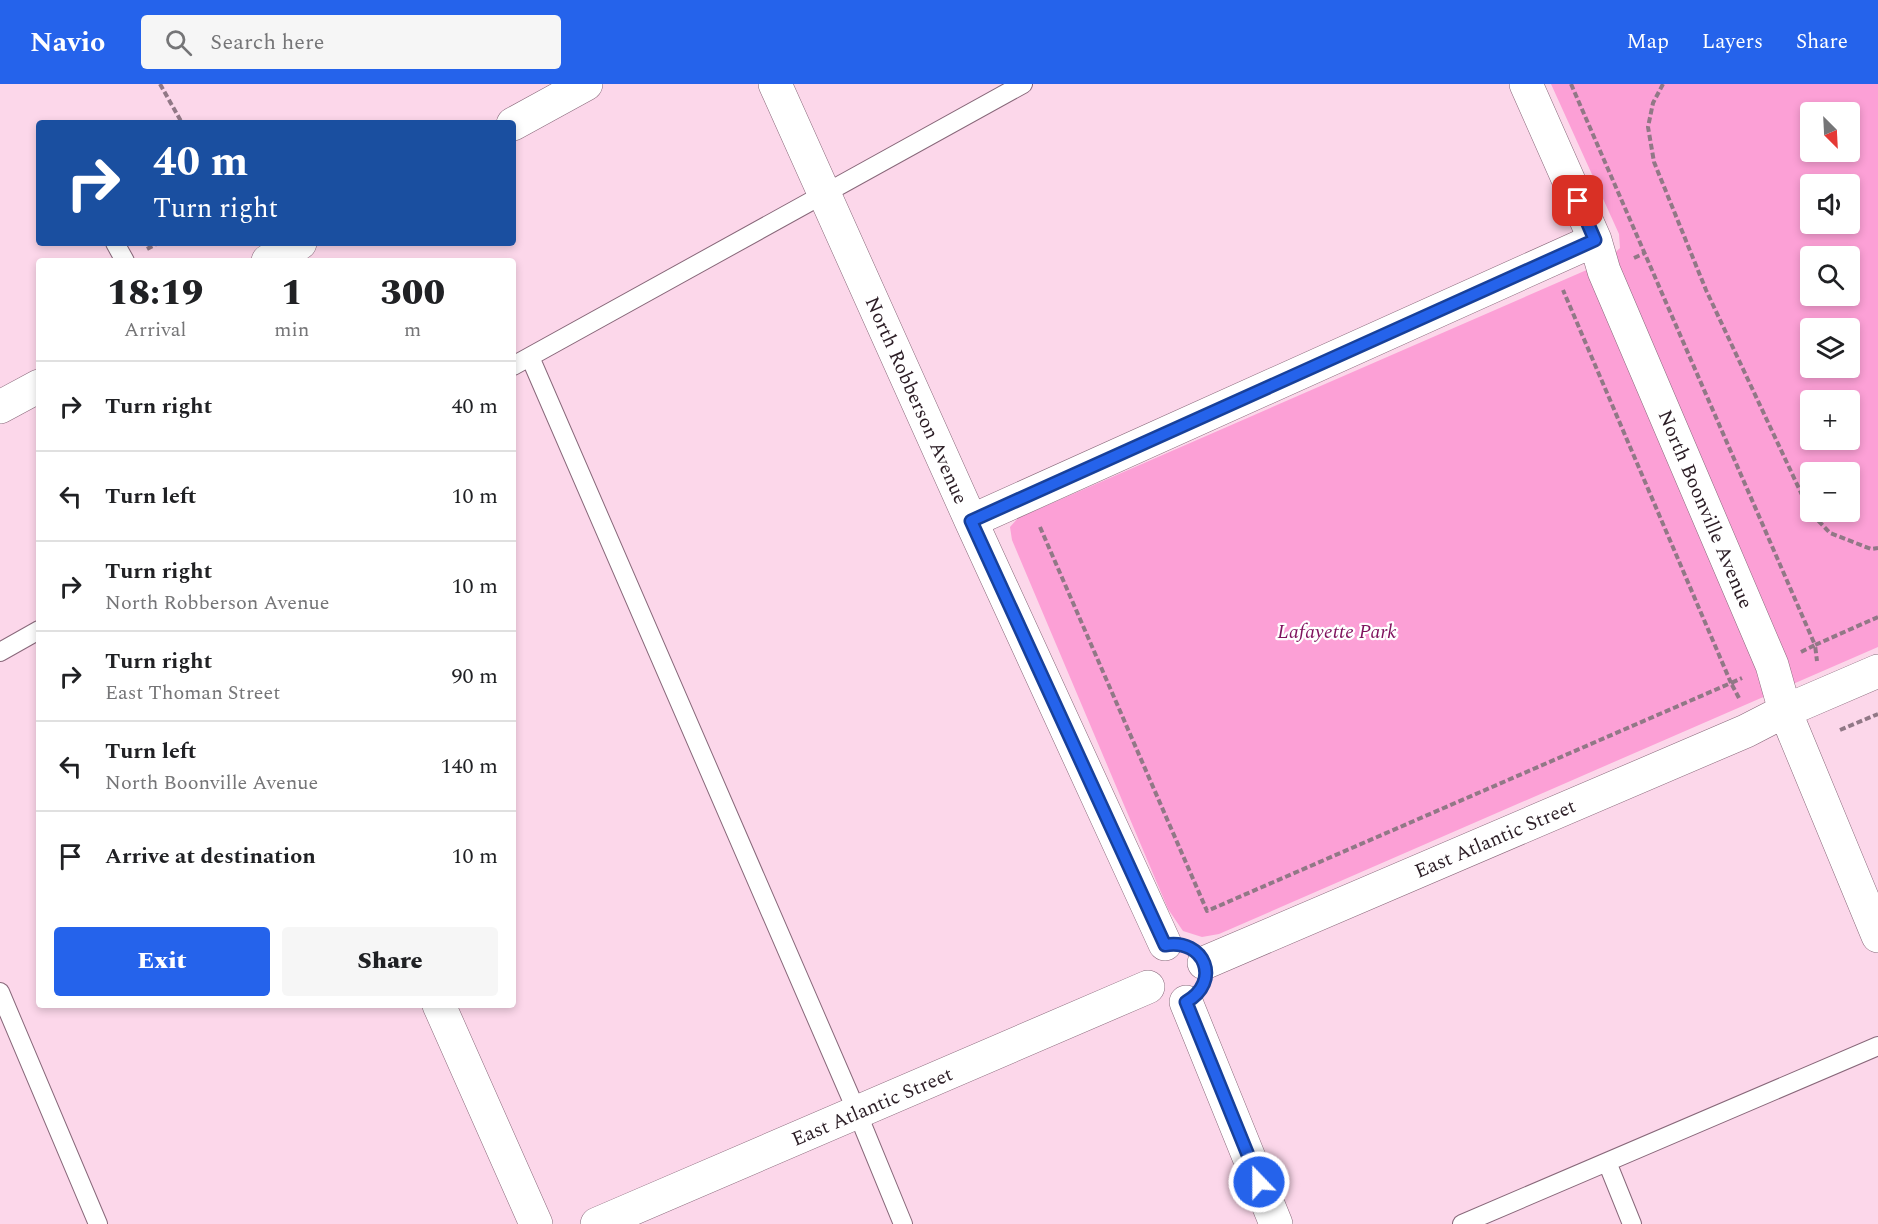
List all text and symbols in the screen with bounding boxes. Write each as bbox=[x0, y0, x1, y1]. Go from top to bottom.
search box bbox=[141, 15, 561, 69]
text: Navio bbox=[30, 21, 105, 64]
icon: search bbox=[162, 26, 195, 59]
text: Search here bbox=[210, 26, 324, 59]
text: Map bbox=[1627, 26, 1669, 58]
text: Layers bbox=[1702, 26, 1763, 58]
text: Share bbox=[1796, 26, 1848, 58]
north arrow bbox=[1800, 102, 1860, 162]
map controls bbox=[1800, 102, 1860, 522]
text: 40 m bbox=[153, 131, 248, 194]
icon: right bbox=[54, 144, 132, 222]
button: sound bbox=[1800, 174, 1860, 234]
pin bbox=[1552, 175, 1603, 226]
icon: arrive bbox=[1561, 184, 1594, 217]
text: Turn right bbox=[153, 188, 278, 230]
button: search bbox=[1800, 246, 1860, 306]
text: 18:19 bbox=[107, 266, 203, 321]
text: 1 bbox=[281, 266, 303, 321]
text: 300 bbox=[380, 266, 445, 321]
street label: North Robberson Avenue bbox=[857, 292, 975, 509]
text: Arrival bbox=[124, 315, 186, 345]
text: min bbox=[274, 315, 309, 345]
text: m bbox=[404, 315, 421, 345]
button: layers bbox=[1800, 318, 1860, 378]
icon: right bbox=[54, 390, 87, 423]
text: Turn right bbox=[105, 390, 212, 423]
text: 40 m bbox=[452, 390, 498, 423]
button: + bbox=[1800, 390, 1860, 450]
street label: North Boonville Avenue bbox=[1650, 405, 1761, 613]
button: − bbox=[1800, 462, 1860, 522]
icon: left bbox=[54, 480, 87, 513]
text: Turn left bbox=[105, 480, 197, 513]
text: 10 m bbox=[452, 480, 498, 513]
text: Turn right bbox=[105, 555, 212, 588]
icon: right bbox=[54, 570, 87, 603]
text: 10 m bbox=[452, 570, 498, 603]
text: North Robberson Avenue bbox=[105, 588, 329, 618]
park label: Lafayette Park bbox=[1277, 617, 1397, 647]
text: Turn right bbox=[105, 645, 212, 678]
icon: right bbox=[54, 660, 87, 693]
text: 90 m bbox=[452, 660, 498, 693]
text: East Thoman Street bbox=[105, 678, 280, 708]
text: Turn left bbox=[105, 735, 197, 768]
icon: left bbox=[54, 750, 87, 783]
text: 140 m bbox=[441, 750, 498, 783]
text: North Boonville Avenue bbox=[105, 768, 318, 798]
street label: East Atlantic Street bbox=[1410, 791, 1581, 886]
icon: arrive bbox=[54, 840, 87, 873]
text: Arrive at destination bbox=[105, 840, 316, 873]
text: 10 m bbox=[452, 840, 498, 873]
button: Exit bbox=[54, 927, 270, 996]
button: Share bbox=[282, 927, 498, 996]
street label: East Atlantic Street bbox=[787, 1059, 958, 1154]
position arrow bbox=[1227, 1150, 1291, 1214]

